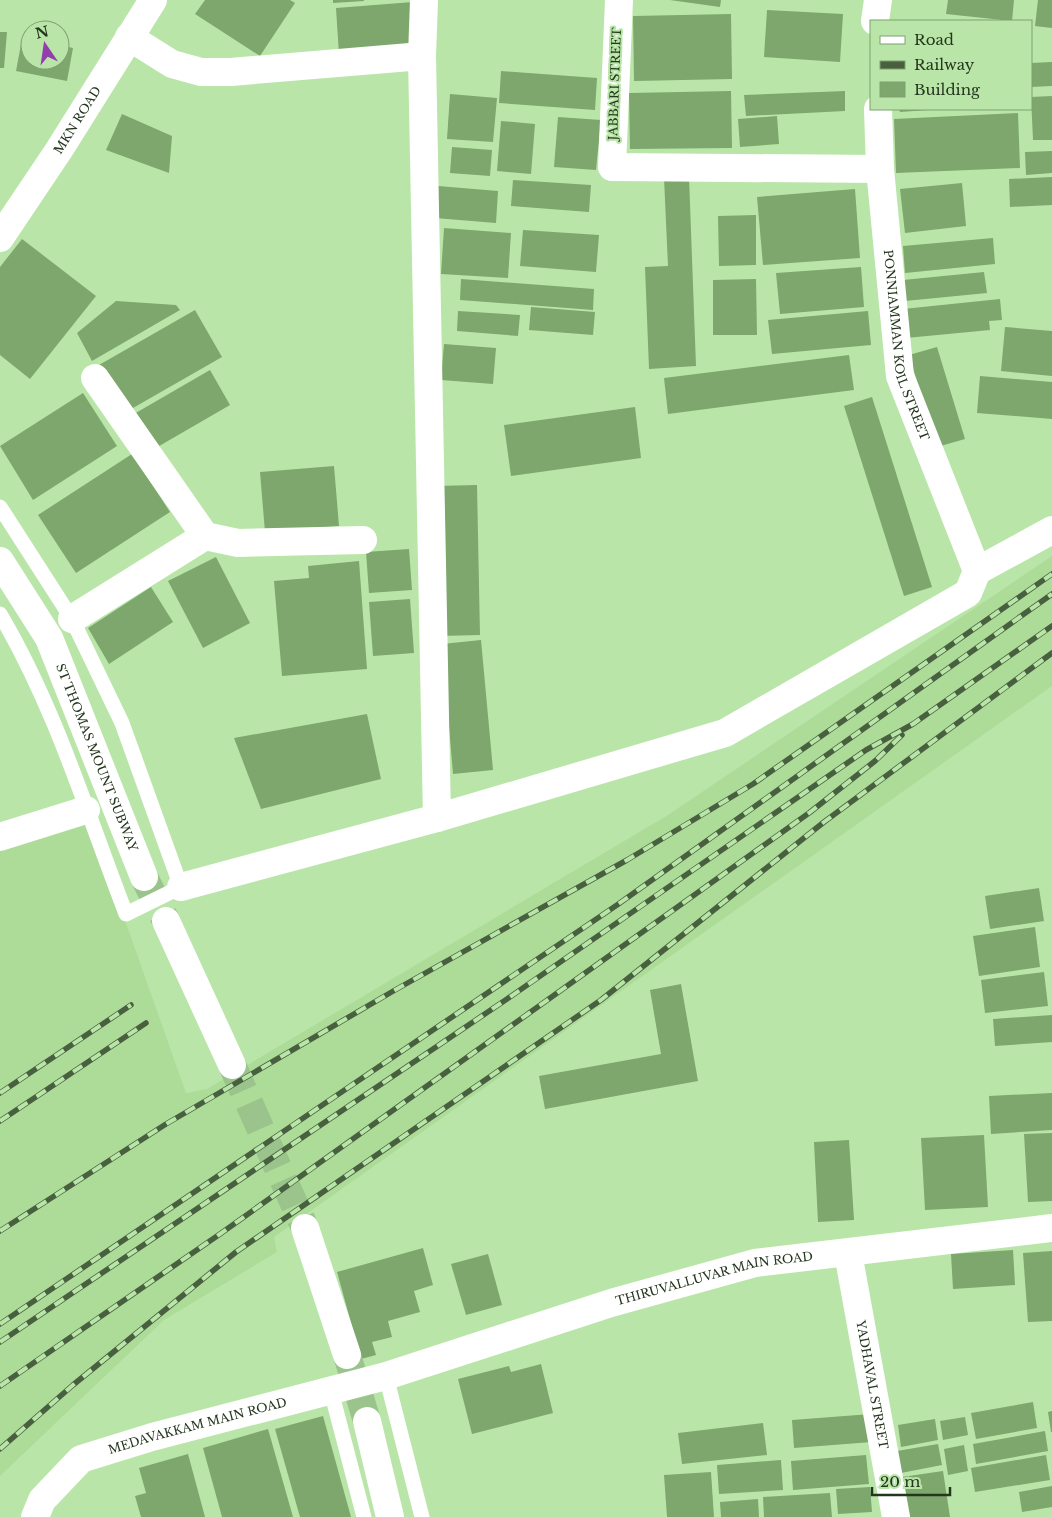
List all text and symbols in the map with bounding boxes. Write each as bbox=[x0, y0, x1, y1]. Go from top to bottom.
north arrow bbox=[20, 20, 70, 70]
legend bbox=[870, 20, 1032, 110]
text: N bbox=[34, 22, 51, 43]
street label: JABBARI STREET bbox=[605, 27, 624, 143]
text: Road bbox=[914, 30, 954, 49]
text: Railway bbox=[914, 55, 975, 74]
text: Building bbox=[914, 80, 981, 99]
street label: MKN ROAD bbox=[50, 83, 104, 157]
street label: PONNIAMMAN KOIL STREET bbox=[881, 249, 933, 443]
street label: ST THOMAS MOUNT SUBWAY bbox=[53, 661, 141, 854]
street label: THIRUVALLUVAR MAIN ROAD bbox=[614, 1248, 814, 1308]
street label: YADHAVAL STREET bbox=[853, 1318, 892, 1451]
street label: MEDAVAKKAM MAIN ROAD bbox=[106, 1394, 288, 1457]
scale bar bbox=[872, 1464, 950, 1496]
text: 20 m bbox=[880, 1472, 920, 1491]

